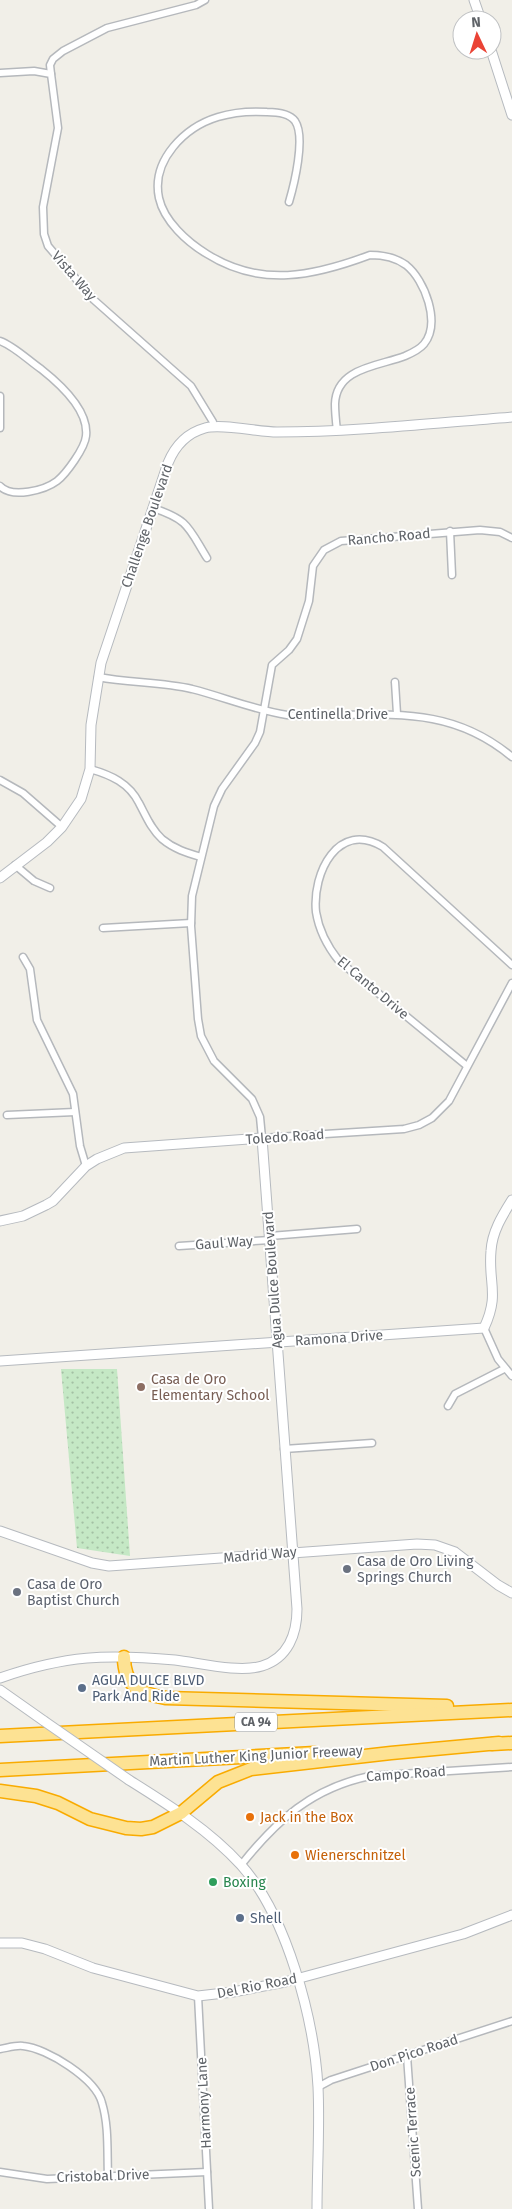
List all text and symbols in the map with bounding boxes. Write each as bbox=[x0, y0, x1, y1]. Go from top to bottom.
north arrow bbox=[452, 10, 502, 60]
text: N bbox=[471, 14, 481, 31]
street label: Vista Way bbox=[48, 248, 100, 304]
street label: Challenge Boulevard bbox=[118, 462, 176, 590]
street label: Rancho Road bbox=[347, 525, 431, 549]
street label: Centinella Drive bbox=[288, 706, 388, 723]
street label: El Canto Drive bbox=[334, 953, 412, 1023]
street label: Toledo Road bbox=[245, 1126, 325, 1148]
street label: Agua Dulce Boulevard bbox=[260, 1211, 286, 1349]
street label: Gaul Way bbox=[195, 1232, 254, 1253]
street label: Ramona Drive bbox=[294, 1326, 384, 1350]
place label: Casa de Oro Elementary School bbox=[151, 1371, 269, 1404]
marker: Casa de Oro Elementary School bbox=[135, 1381, 147, 1393]
street label: Madrid Way bbox=[223, 1543, 298, 1567]
place label: Casa de Oro Living Springs Church bbox=[357, 1553, 474, 1586]
marker: Casa de Oro Living Springs Church bbox=[341, 1563, 353, 1575]
place label: Casa de Oro Baptist Church bbox=[27, 1576, 120, 1609]
marker: Casa de Oro Baptist Church bbox=[11, 1586, 23, 1598]
place label: AGUA DULCE BLVD Park And Ride bbox=[92, 1672, 204, 1705]
marker: AGUA DULCE BLVD Park And Ride bbox=[76, 1682, 88, 1694]
road number: CA 94 bbox=[235, 1712, 277, 1731]
street label: Martin Luther King Junior Freeway bbox=[149, 1742, 363, 1770]
street label: Campo Road bbox=[366, 1763, 446, 1785]
place label: Jack in the Box bbox=[260, 1809, 353, 1826]
marker: Jack in the Box bbox=[244, 1811, 256, 1823]
place label: Wienerschnitzel bbox=[305, 1847, 406, 1864]
marker: Wienerschnitzel bbox=[289, 1849, 301, 1861]
place label: Boxing bbox=[223, 1874, 267, 1891]
marker: Boxing bbox=[207, 1876, 219, 1888]
place label: Shell bbox=[250, 1910, 282, 1927]
marker: Shell bbox=[234, 1912, 246, 1924]
street label: Del Rio Road bbox=[216, 1970, 298, 2002]
street label: Don Pico Road bbox=[368, 2031, 460, 2075]
street label: Harmony Lane bbox=[193, 2057, 215, 2149]
street label: Scenic Terrace bbox=[401, 2086, 425, 2178]
street label: Cristobal Drive bbox=[56, 2166, 150, 2186]

